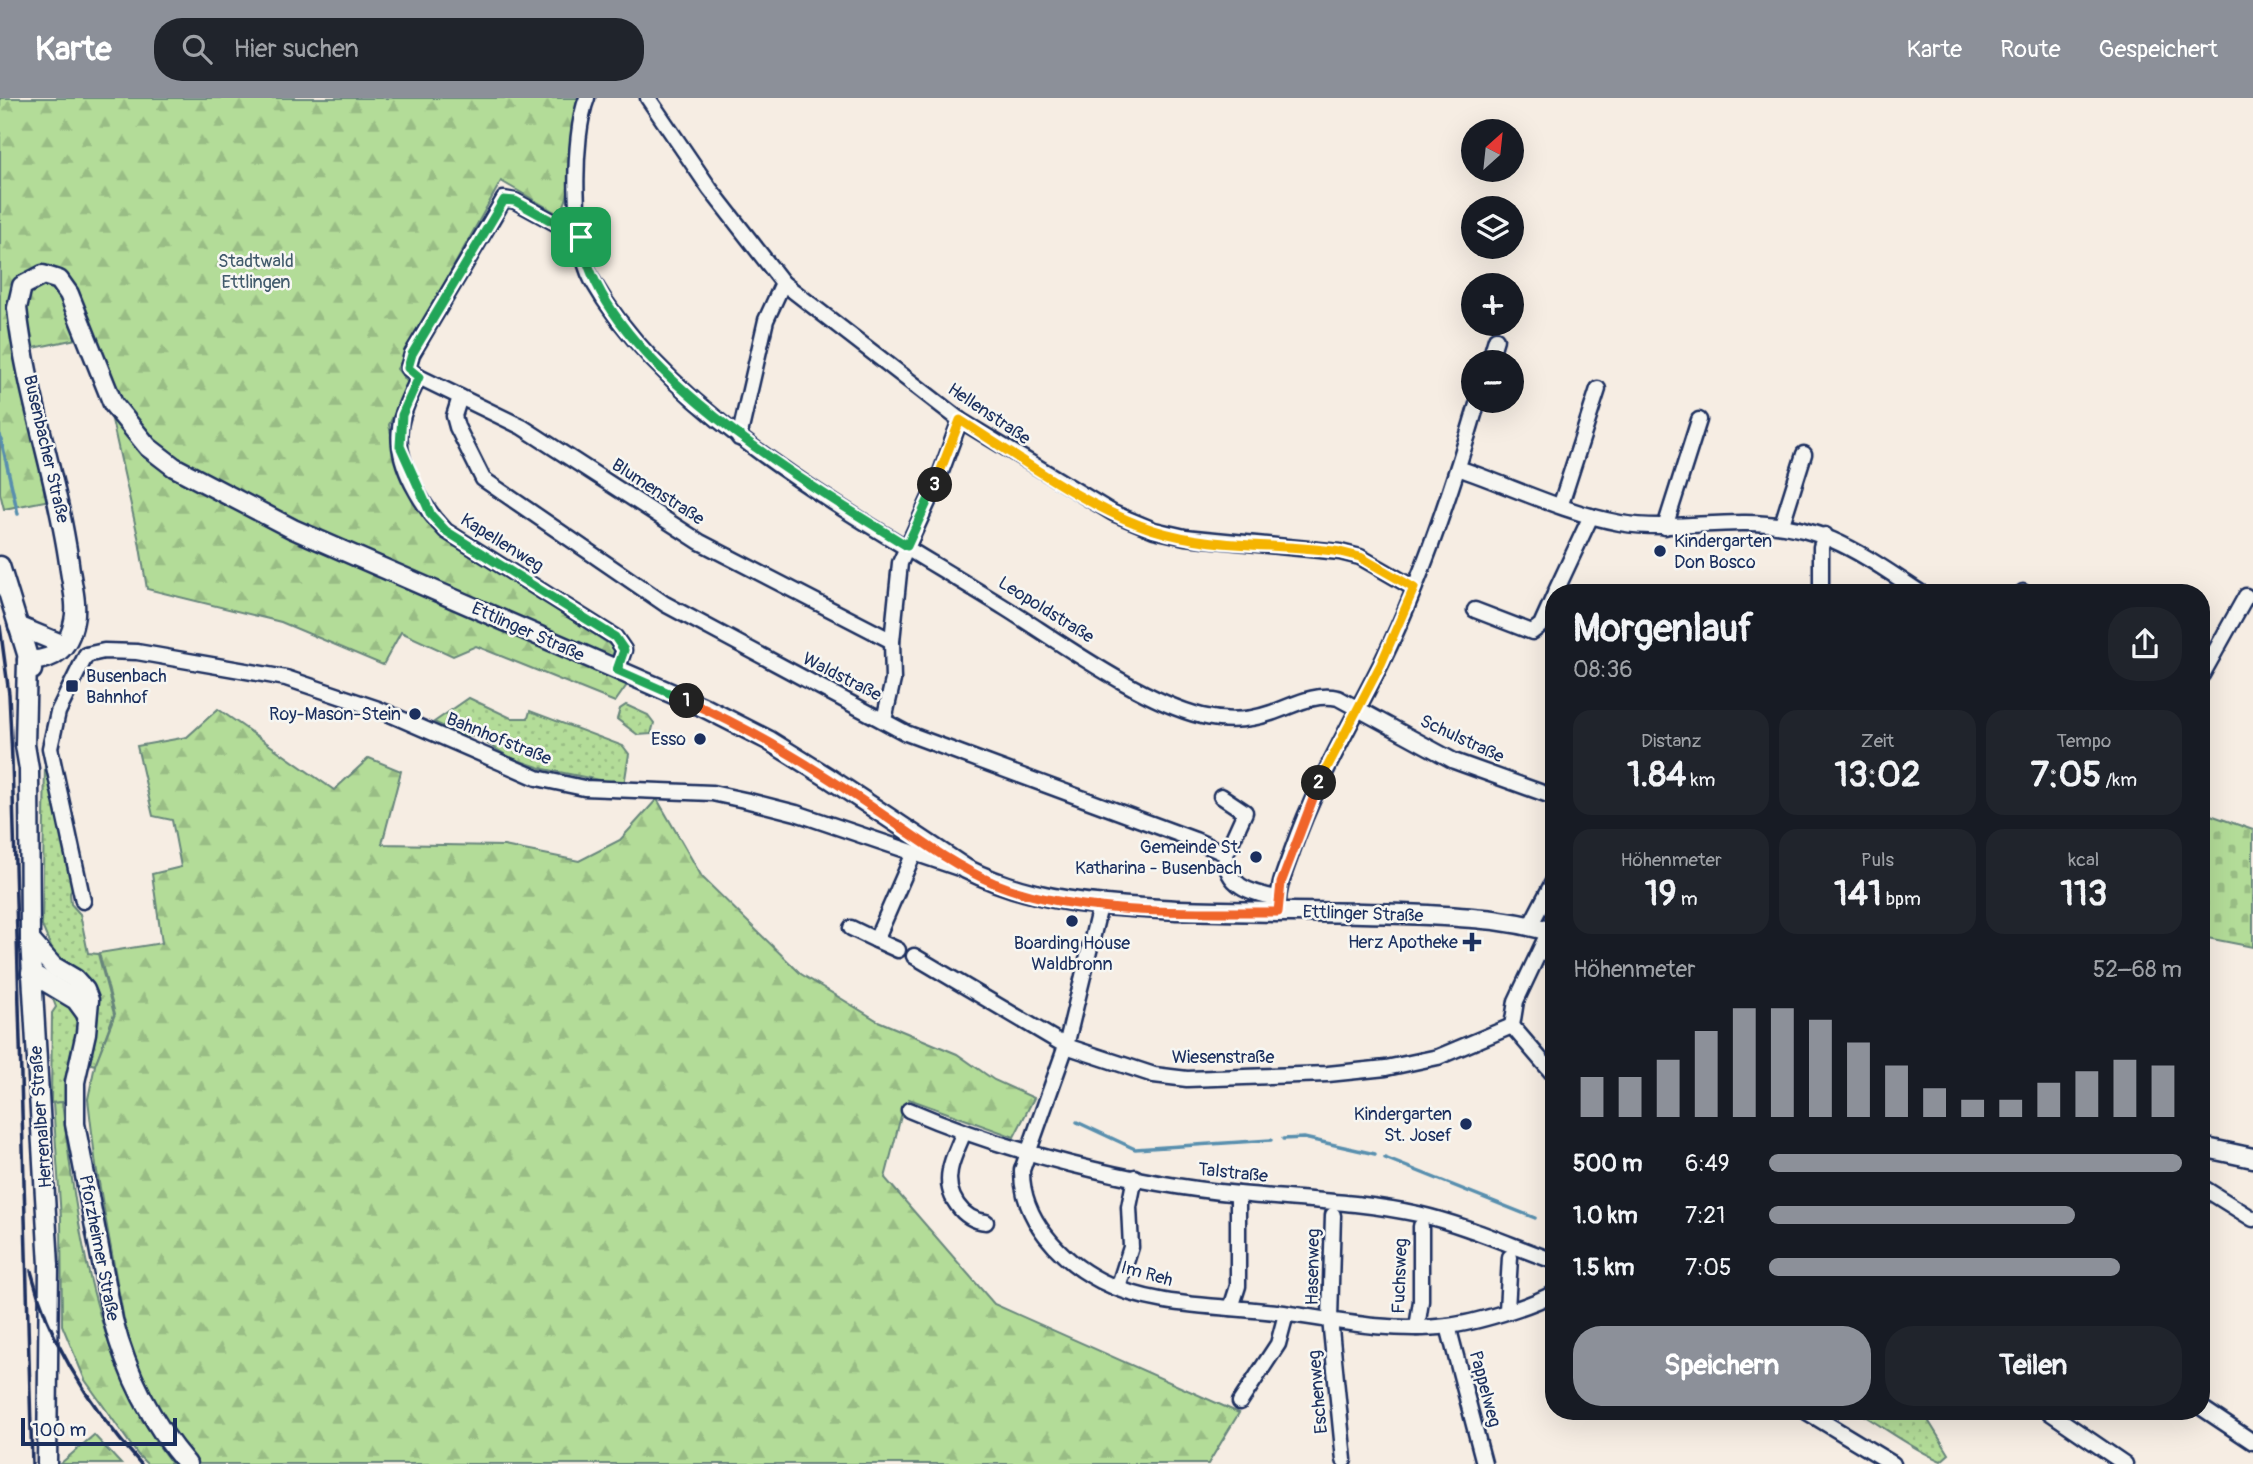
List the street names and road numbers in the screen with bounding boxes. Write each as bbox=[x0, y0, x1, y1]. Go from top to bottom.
street label: Busenbacher Straße bbox=[18, 373, 74, 525]
street label: Hellenstraße bbox=[943, 378, 1035, 450]
street label: Blumenstraße bbox=[607, 453, 709, 531]
street label: Kapellenweg bbox=[456, 508, 548, 578]
street label: Leopoldstraße bbox=[994, 571, 1098, 649]
street label: Ettlinger Straße bbox=[468, 597, 588, 667]
street label: Waldstraße bbox=[799, 647, 885, 707]
street label: Bahnhofstraße bbox=[443, 707, 555, 771]
street label: Schulstraße bbox=[1416, 710, 1508, 769]
street label: Ettlinger Straße bbox=[1302, 900, 1424, 928]
street label: Herrenalber Straße bbox=[25, 1045, 57, 1189]
street label: Wiesenstraße bbox=[1172, 1046, 1274, 1069]
street label: Talstraße bbox=[1197, 1158, 1269, 1188]
street label: Pforzheimer Straße bbox=[74, 1173, 124, 1323]
street label: Hasenweg bbox=[1301, 1229, 1325, 1305]
street label: Fuchsweg bbox=[1387, 1238, 1413, 1314]
street label: Im Reh bbox=[1119, 1256, 1175, 1292]
street label: Pappelweg bbox=[1464, 1348, 1506, 1430]
street label: Eschenweg bbox=[1303, 1349, 1333, 1435]

